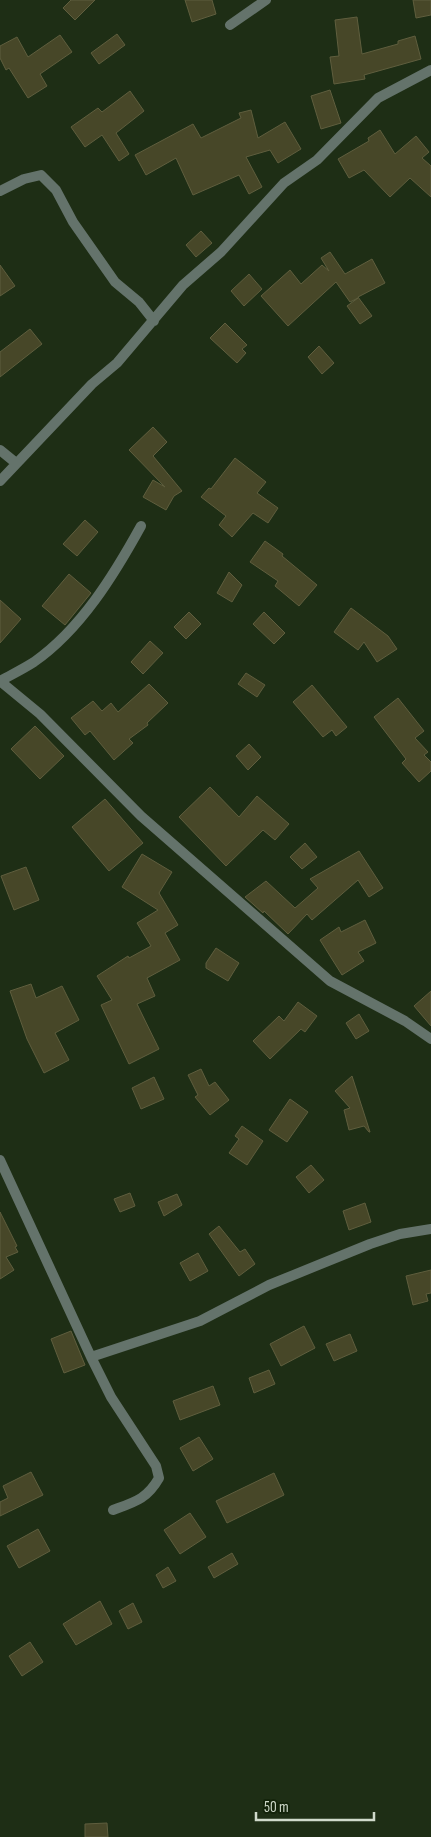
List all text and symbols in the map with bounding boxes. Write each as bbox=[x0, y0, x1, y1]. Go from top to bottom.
scale bar bbox=[256, 1790, 374, 1822]
text: 50 m bbox=[264, 1798, 289, 1817]

